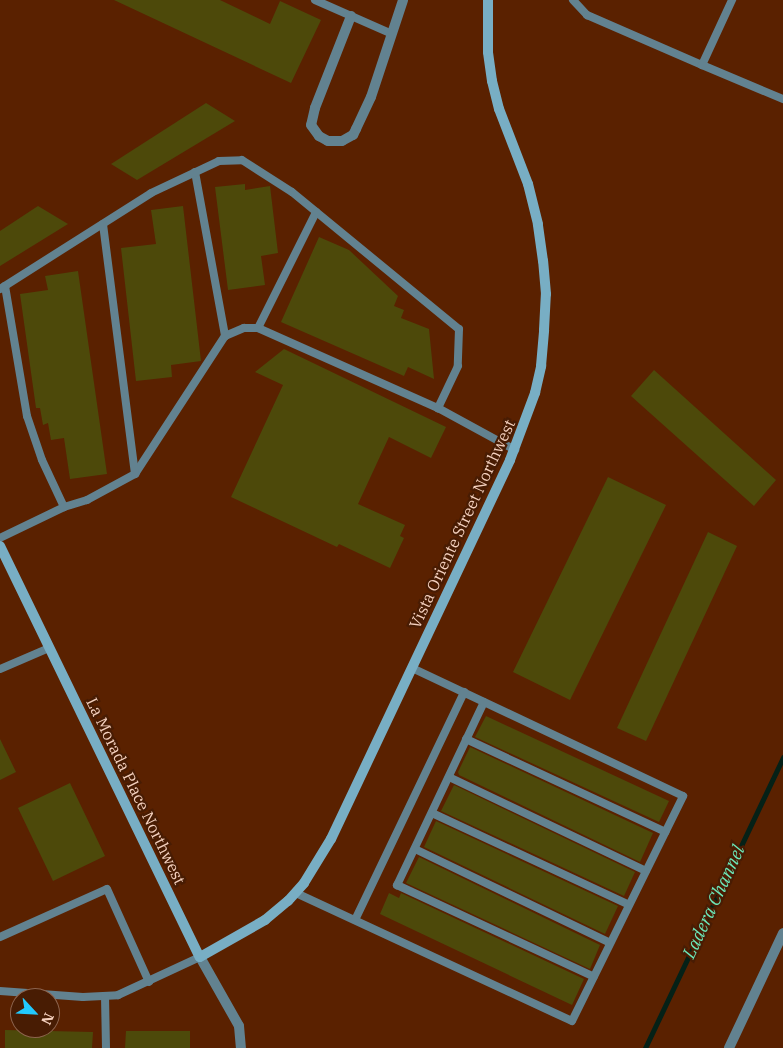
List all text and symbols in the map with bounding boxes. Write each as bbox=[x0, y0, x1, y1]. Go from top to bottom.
street label: Vista Oriente Street Northwest bbox=[405, 416, 519, 632]
street label: La Morada Place Northwest bbox=[82, 695, 190, 887]
water label: Ladera Channel bbox=[678, 842, 750, 962]
north arrow bbox=[10, 988, 60, 1038]
text: N bbox=[37, 1010, 58, 1028]

